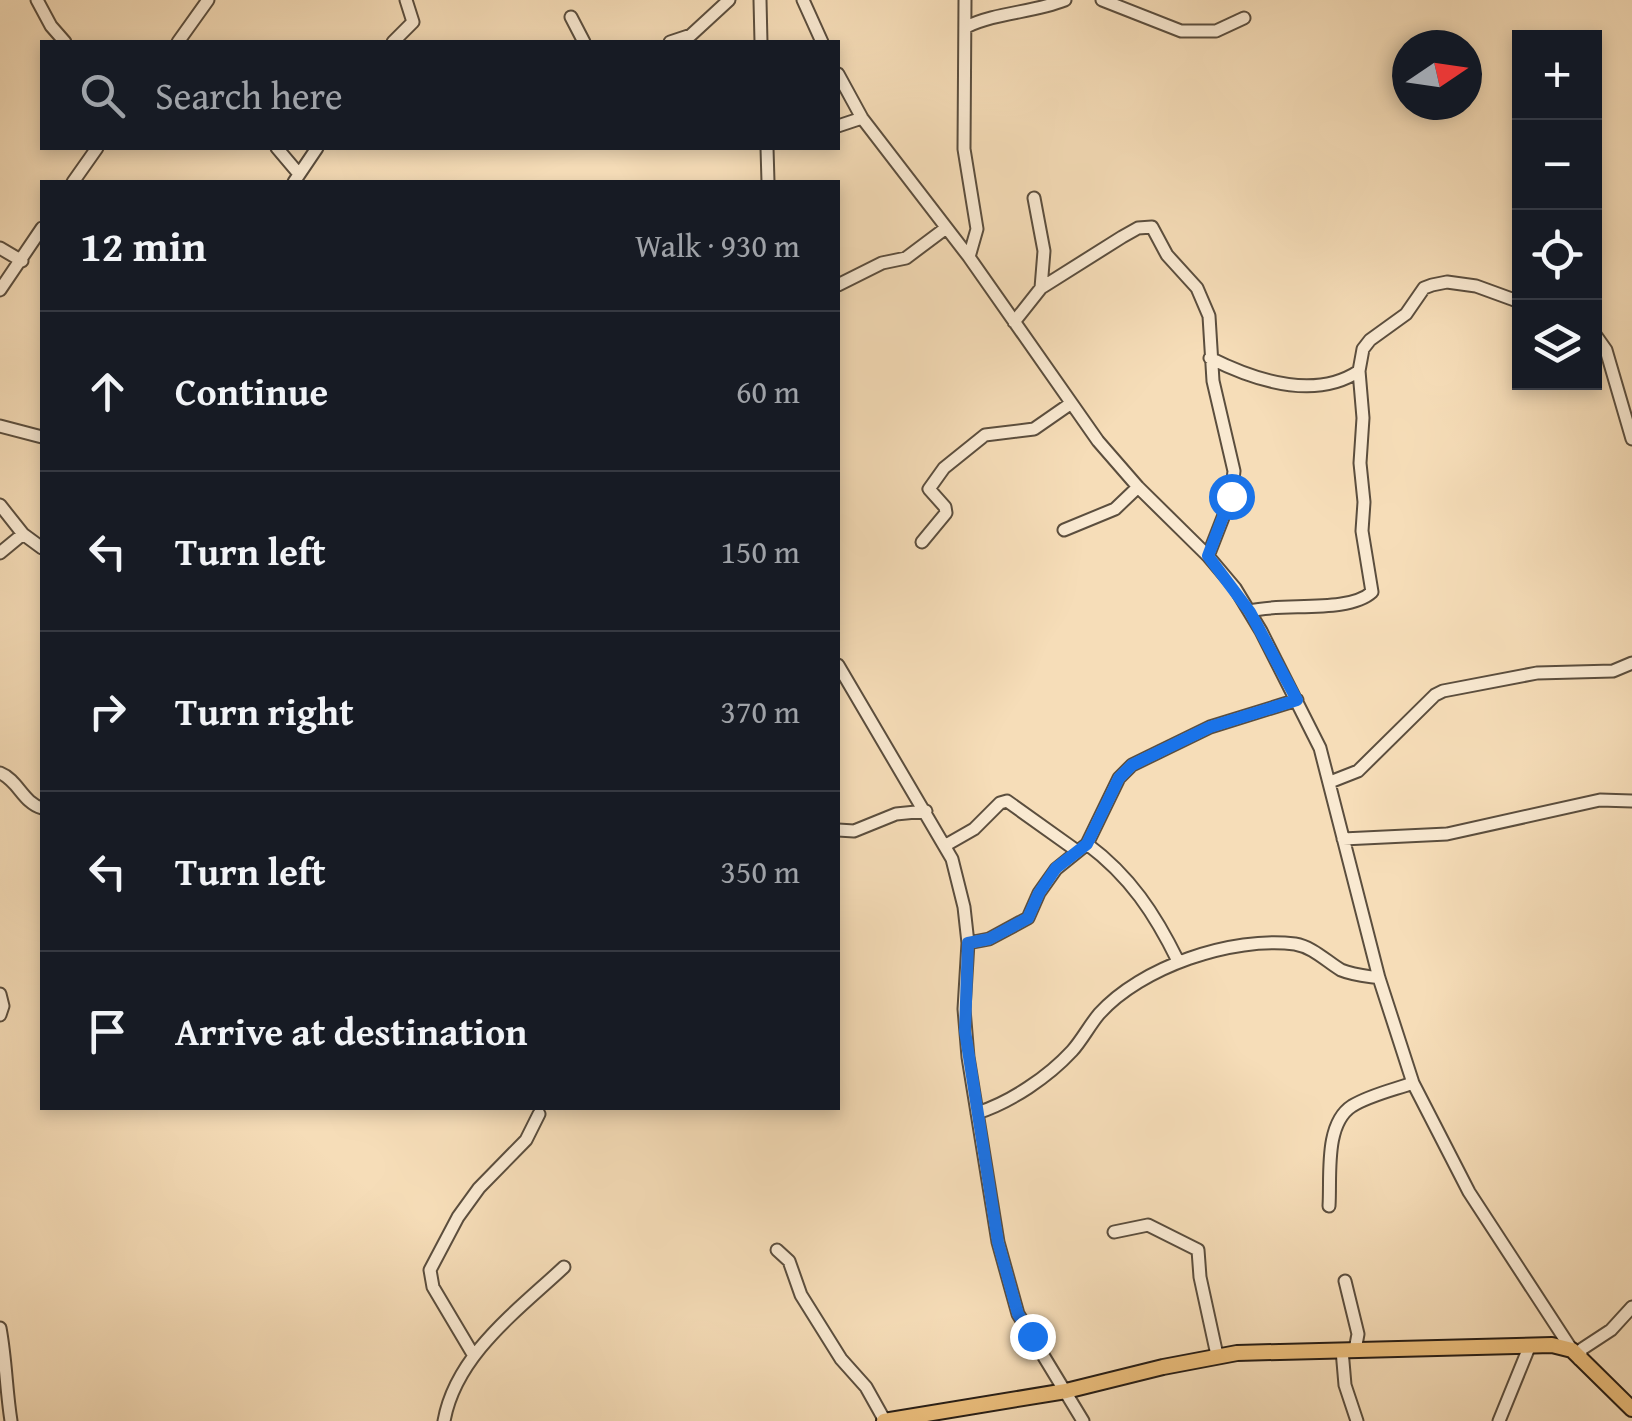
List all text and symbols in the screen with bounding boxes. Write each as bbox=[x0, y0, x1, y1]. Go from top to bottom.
north arrow bbox=[1392, 30, 1482, 120]
map controls bbox=[1512, 30, 1602, 390]
button: + bbox=[1512, 30, 1602, 120]
search box bbox=[40, 40, 840, 150]
text: Search here bbox=[155, 67, 343, 123]
icon: search bbox=[75, 68, 130, 123]
button: − bbox=[1512, 120, 1602, 210]
button: locate bbox=[1512, 210, 1602, 300]
text: 12 min bbox=[80, 215, 207, 276]
text: Walk · 930 m bbox=[635, 222, 800, 269]
button: layers bbox=[1512, 300, 1602, 390]
text: Continue bbox=[175, 363, 328, 419]
icon: ahead bbox=[80, 364, 135, 419]
text: 60 m bbox=[736, 368, 800, 415]
route start bbox=[1209, 474, 1255, 520]
text: Turn left bbox=[175, 523, 326, 579]
icon: left bbox=[80, 524, 135, 579]
text: 150 m bbox=[721, 528, 800, 575]
text: Turn right bbox=[175, 683, 354, 739]
icon: right bbox=[80, 684, 135, 739]
text: 370 m bbox=[721, 688, 800, 735]
text: Turn left bbox=[175, 843, 326, 899]
icon: left bbox=[80, 844, 135, 899]
text: 350 m bbox=[721, 848, 800, 895]
text: Arrive at destination bbox=[175, 1003, 528, 1059]
icon: arrive bbox=[80, 1004, 135, 1059]
route end bbox=[1010, 1314, 1056, 1360]

